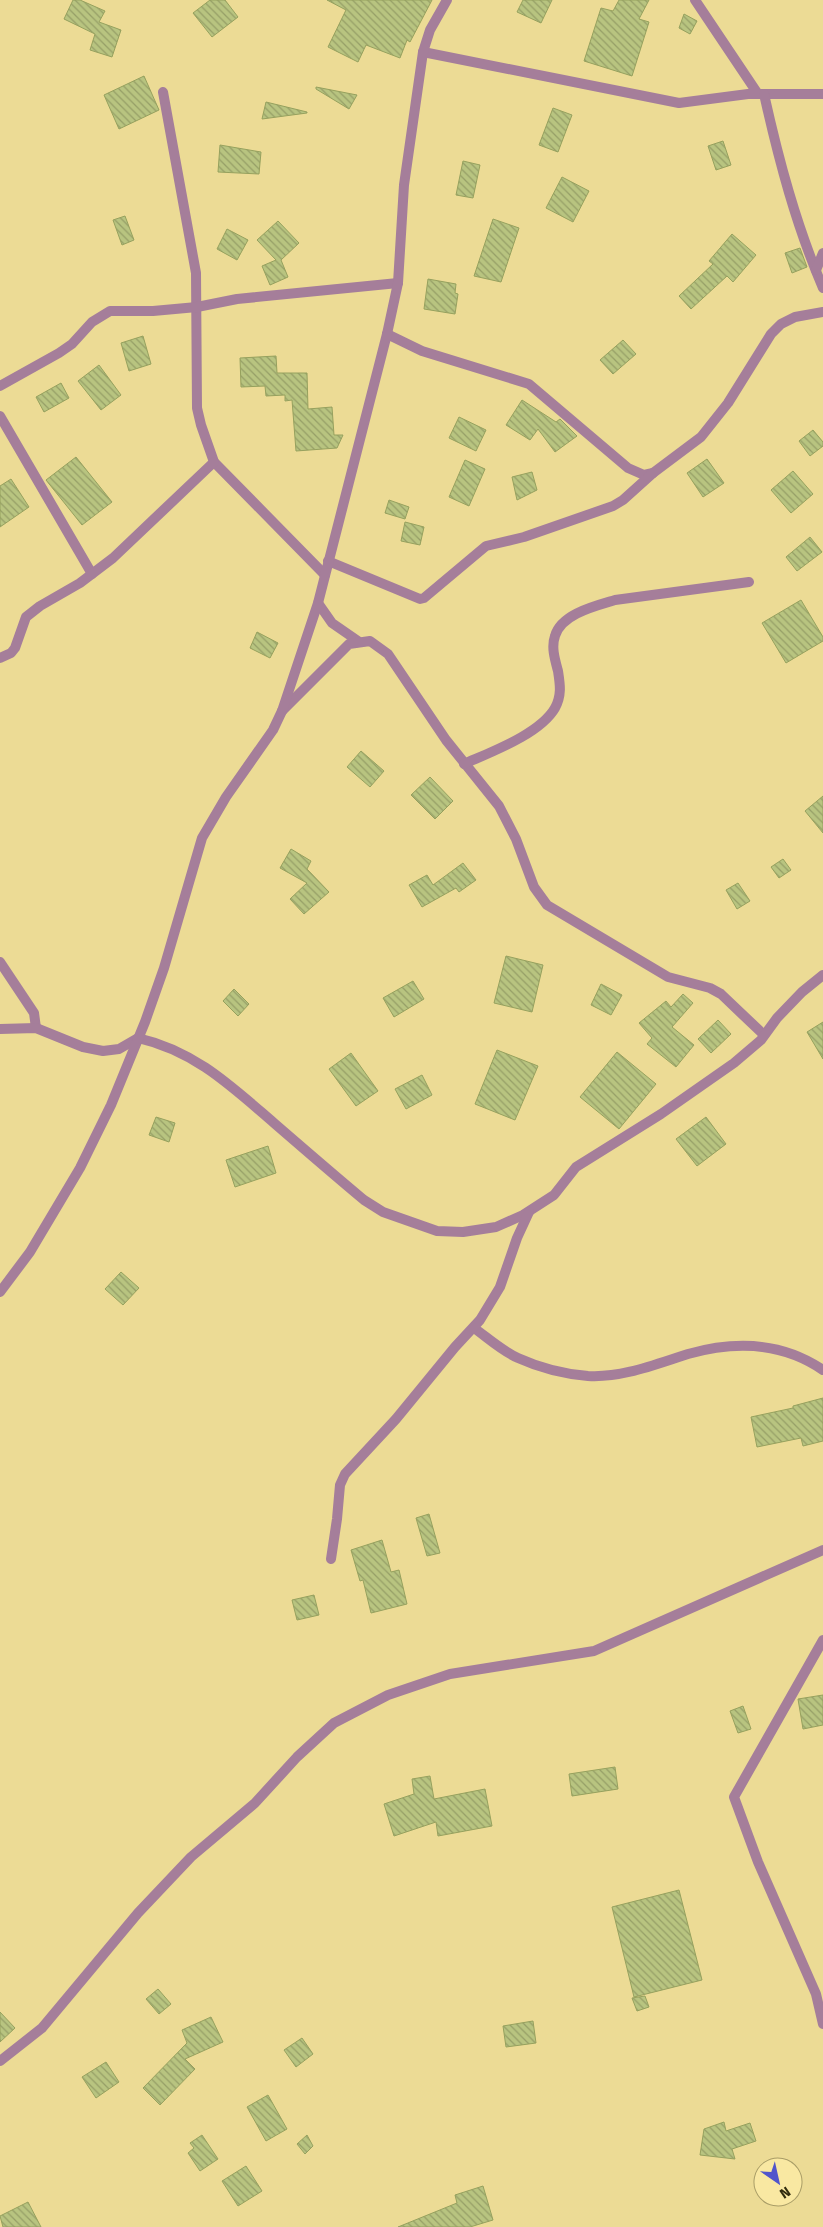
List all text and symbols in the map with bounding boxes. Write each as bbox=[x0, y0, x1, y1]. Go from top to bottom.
north arrow bbox=[753, 2157, 803, 2207]
text: N bbox=[776, 2183, 794, 2202]

